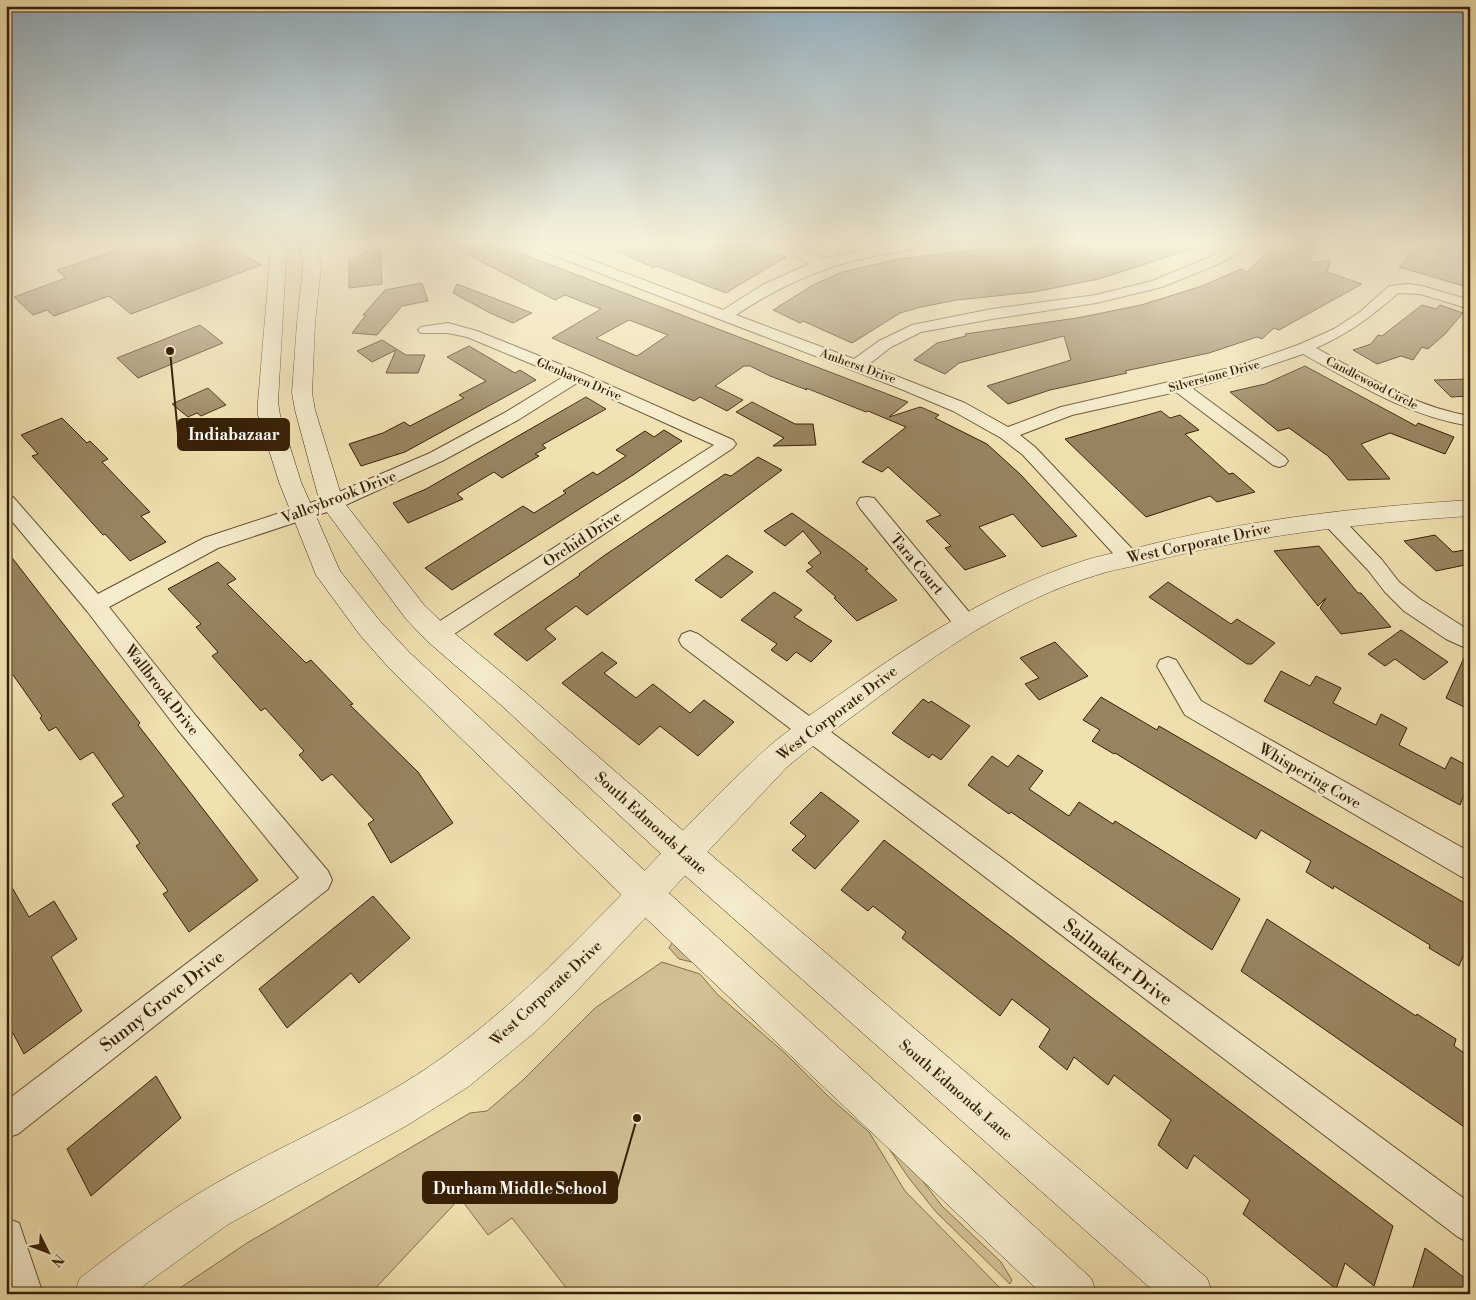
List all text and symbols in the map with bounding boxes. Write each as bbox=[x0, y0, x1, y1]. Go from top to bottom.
street label: Amherst Drive bbox=[817, 345, 898, 387]
street label: Candlewood Circle bbox=[1323, 354, 1420, 413]
street label: Glenhaven Drive bbox=[534, 355, 624, 404]
street label: Silverstone Drive bbox=[1167, 357, 1261, 396]
callout: Indiabazaar bbox=[178, 419, 289, 450]
text: Indiabazaar bbox=[188, 425, 280, 445]
street label: Valleybrook Drive bbox=[278, 467, 399, 528]
street label: Orchid Drive bbox=[540, 507, 625, 572]
street label: West Corporate Drive bbox=[1125, 519, 1273, 568]
street label: Tara Court bbox=[886, 530, 948, 599]
street label: Wallbrook Drive bbox=[120, 640, 203, 739]
street label: West Corporate Drive bbox=[772, 662, 901, 766]
street label: Whispering Cove bbox=[1254, 739, 1364, 813]
street label: South Edmonds Lane bbox=[591, 768, 711, 879]
street label: Sailmaker Drive bbox=[1058, 914, 1177, 1011]
street label: West Corporate Drive bbox=[486, 937, 606, 1051]
street label: Sunny Grove Drive bbox=[95, 945, 229, 1057]
street label: South Edmonds Lane bbox=[895, 1036, 1017, 1145]
callout: Durham Middle School bbox=[423, 1172, 617, 1203]
text: Durham Middle School bbox=[433, 1179, 608, 1199]
north arrow bbox=[22, 1228, 72, 1278]
text: N bbox=[47, 1250, 67, 1270]

